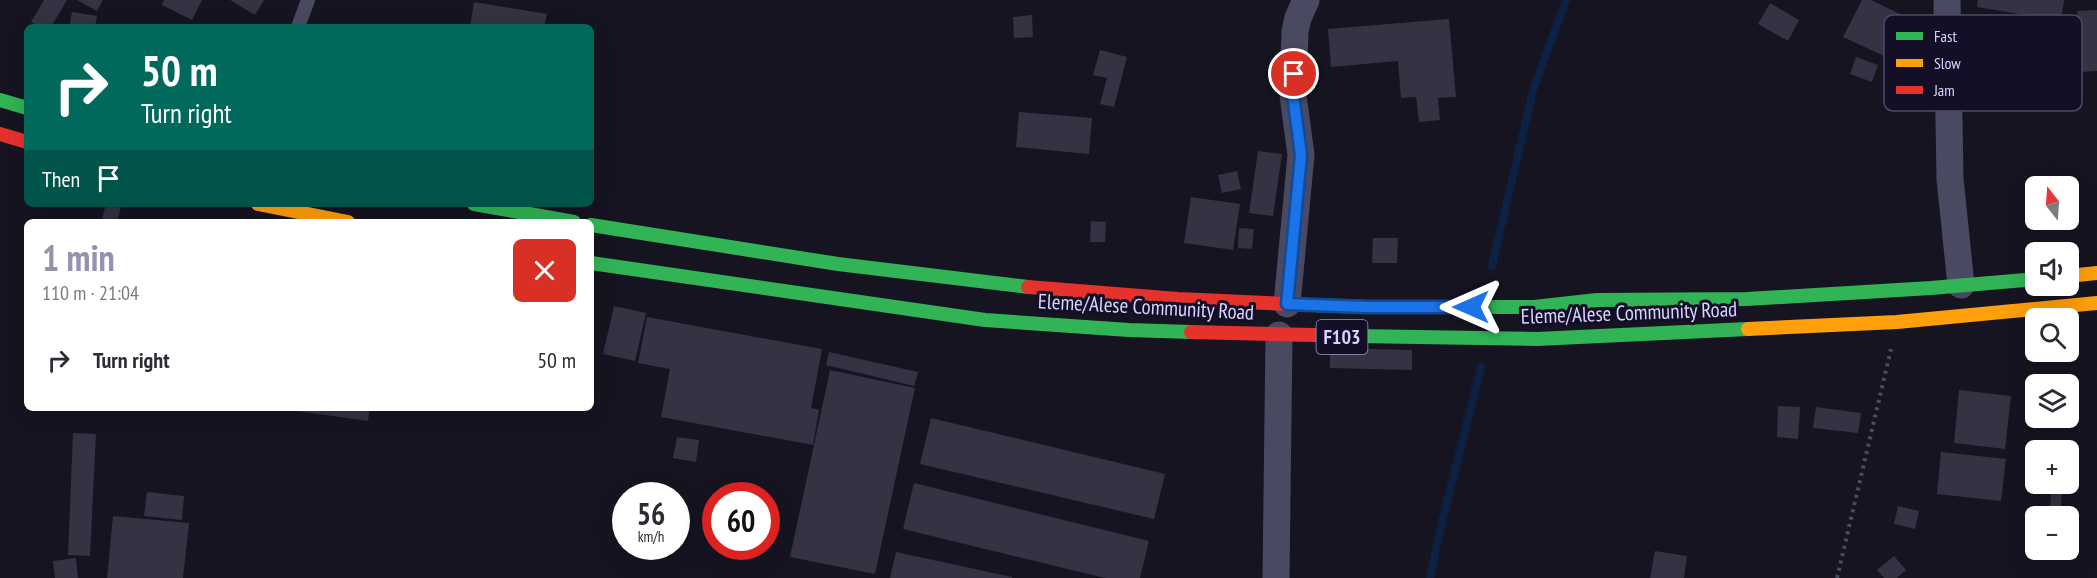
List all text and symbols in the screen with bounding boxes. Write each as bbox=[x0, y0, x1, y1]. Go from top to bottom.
legend bbox=[1884, 15, 2082, 111]
text: Fast bbox=[1934, 26, 1957, 46]
text: 50 m bbox=[141, 43, 218, 98]
icon: right bbox=[42, 48, 120, 126]
pin bbox=[1268, 48, 1319, 99]
text: Slow bbox=[1934, 53, 1961, 73]
icon: arrive bbox=[1277, 57, 1310, 90]
text: Jam bbox=[1933, 80, 1955, 100]
text: Turn right bbox=[141, 96, 232, 130]
icon: arrive bbox=[92, 162, 125, 195]
text: Then bbox=[42, 165, 80, 193]
north arrow bbox=[2025, 176, 2079, 230]
map controls bbox=[2025, 176, 2079, 560]
text: 1 min bbox=[42, 234, 115, 281]
button: close bbox=[513, 239, 576, 302]
button: sound bbox=[2025, 242, 2079, 296]
position arrow bbox=[1439, 275, 1503, 339]
text: 110 m · 21:04 bbox=[42, 280, 139, 306]
street label: Eleme/Alese Community Road bbox=[1037, 287, 1255, 326]
street label: Eleme/Alese Community Road bbox=[1520, 295, 1738, 330]
button: search bbox=[2025, 308, 2079, 362]
road number: F103 bbox=[1316, 320, 1368, 354]
icon: right bbox=[42, 344, 75, 377]
text: Turn right bbox=[93, 346, 170, 374]
text: 50 m bbox=[537, 346, 576, 374]
button: layers bbox=[2025, 374, 2079, 428]
button: + bbox=[2025, 440, 2079, 494]
speed limit sign: 60 bbox=[702, 482, 780, 560]
text: 56 bbox=[637, 494, 665, 533]
button: − bbox=[2025, 506, 2079, 560]
text: km/h bbox=[638, 527, 664, 546]

